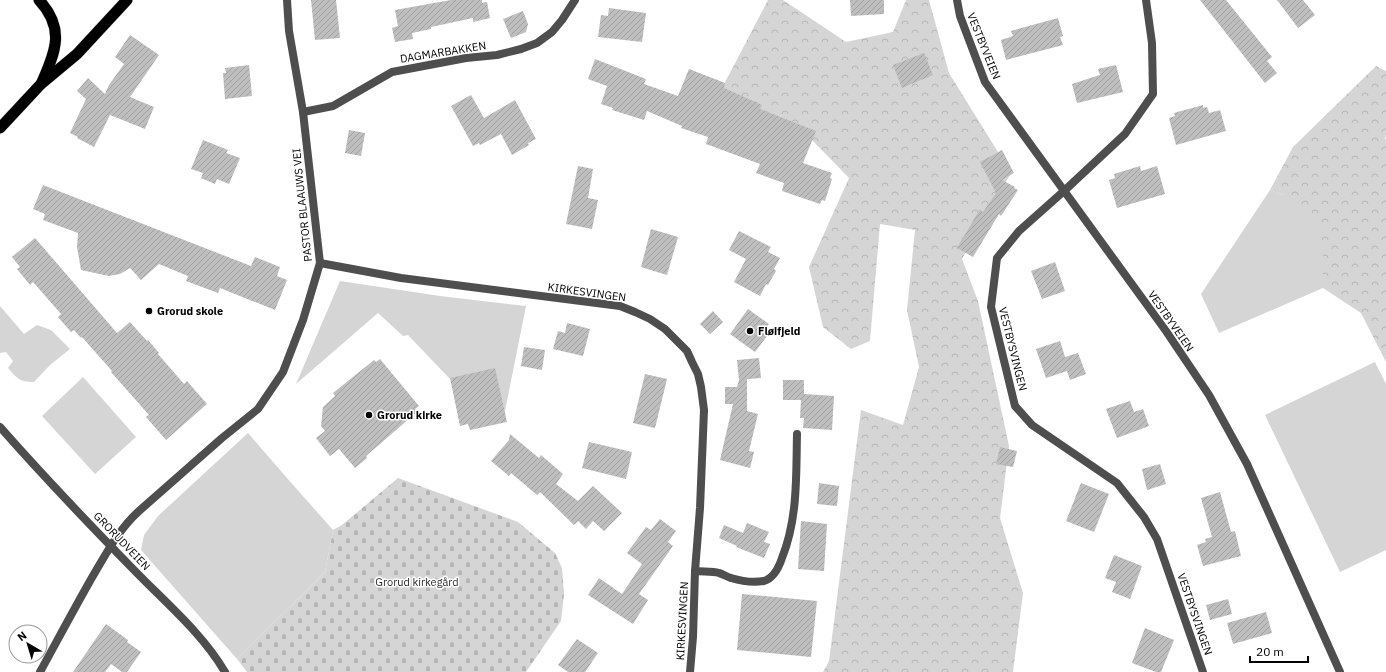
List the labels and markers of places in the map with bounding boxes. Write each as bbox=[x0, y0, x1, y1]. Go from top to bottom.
place label: Grorud skole bbox=[157, 304, 223, 318]
marker: Grorud skole bbox=[144, 306, 154, 316]
place label: Fløifjeld bbox=[758, 324, 801, 338]
marker: Fløifjeld bbox=[745, 326, 755, 336]
place label: Grorud kirke bbox=[377, 408, 442, 422]
marker: Grorud kirke bbox=[364, 410, 374, 420]

